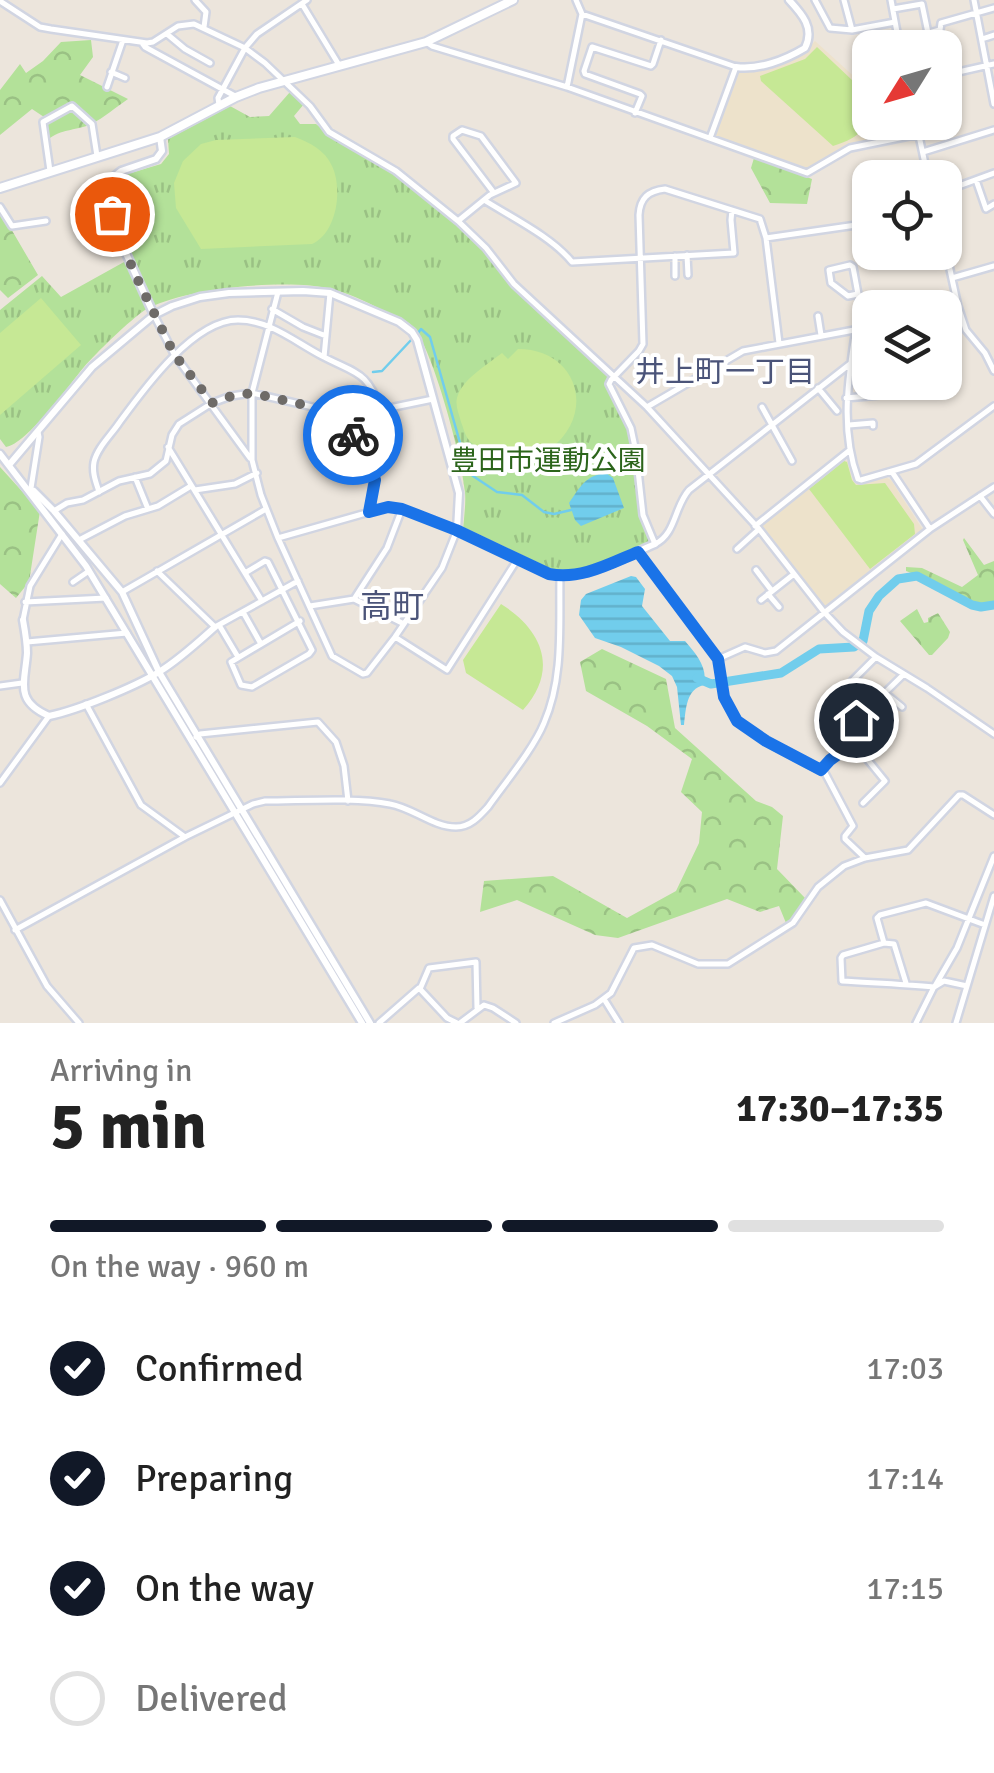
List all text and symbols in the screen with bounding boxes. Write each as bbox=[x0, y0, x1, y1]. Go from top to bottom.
north arrow bbox=[852, 30, 962, 140]
map controls bbox=[852, 30, 962, 400]
button: locate bbox=[852, 160, 962, 270]
pin bbox=[70, 172, 155, 257]
icon: bag bbox=[85, 187, 140, 242]
button: layers bbox=[852, 290, 962, 400]
district label: 井上町一丁目 bbox=[635, 354, 815, 391]
courier bbox=[303, 385, 403, 485]
icon: bike bbox=[326, 408, 381, 463]
park label: 豊田市運動公園 bbox=[450, 444, 646, 478]
district label: 高町 bbox=[360, 587, 424, 626]
pin bbox=[814, 678, 899, 763]
icon: home bbox=[829, 693, 884, 748]
text: Arriving in bbox=[50, 1051, 192, 1090]
text: 17:30–17:35 bbox=[736, 1085, 944, 1132]
text: 5 min bbox=[50, 1087, 207, 1167]
text: On the way · 960 m bbox=[50, 1247, 309, 1286]
icon: check bbox=[50, 1341, 105, 1396]
text: Confirmed bbox=[135, 1345, 304, 1392]
text: 17:03 bbox=[866, 1349, 944, 1388]
icon: check bbox=[50, 1451, 105, 1506]
text: Preparing bbox=[135, 1455, 293, 1502]
text: 17:14 bbox=[866, 1459, 944, 1498]
icon: check bbox=[50, 1561, 105, 1616]
text: On the way bbox=[135, 1565, 314, 1612]
text: 17:15 bbox=[866, 1569, 944, 1608]
text: Delivered bbox=[135, 1675, 288, 1722]

